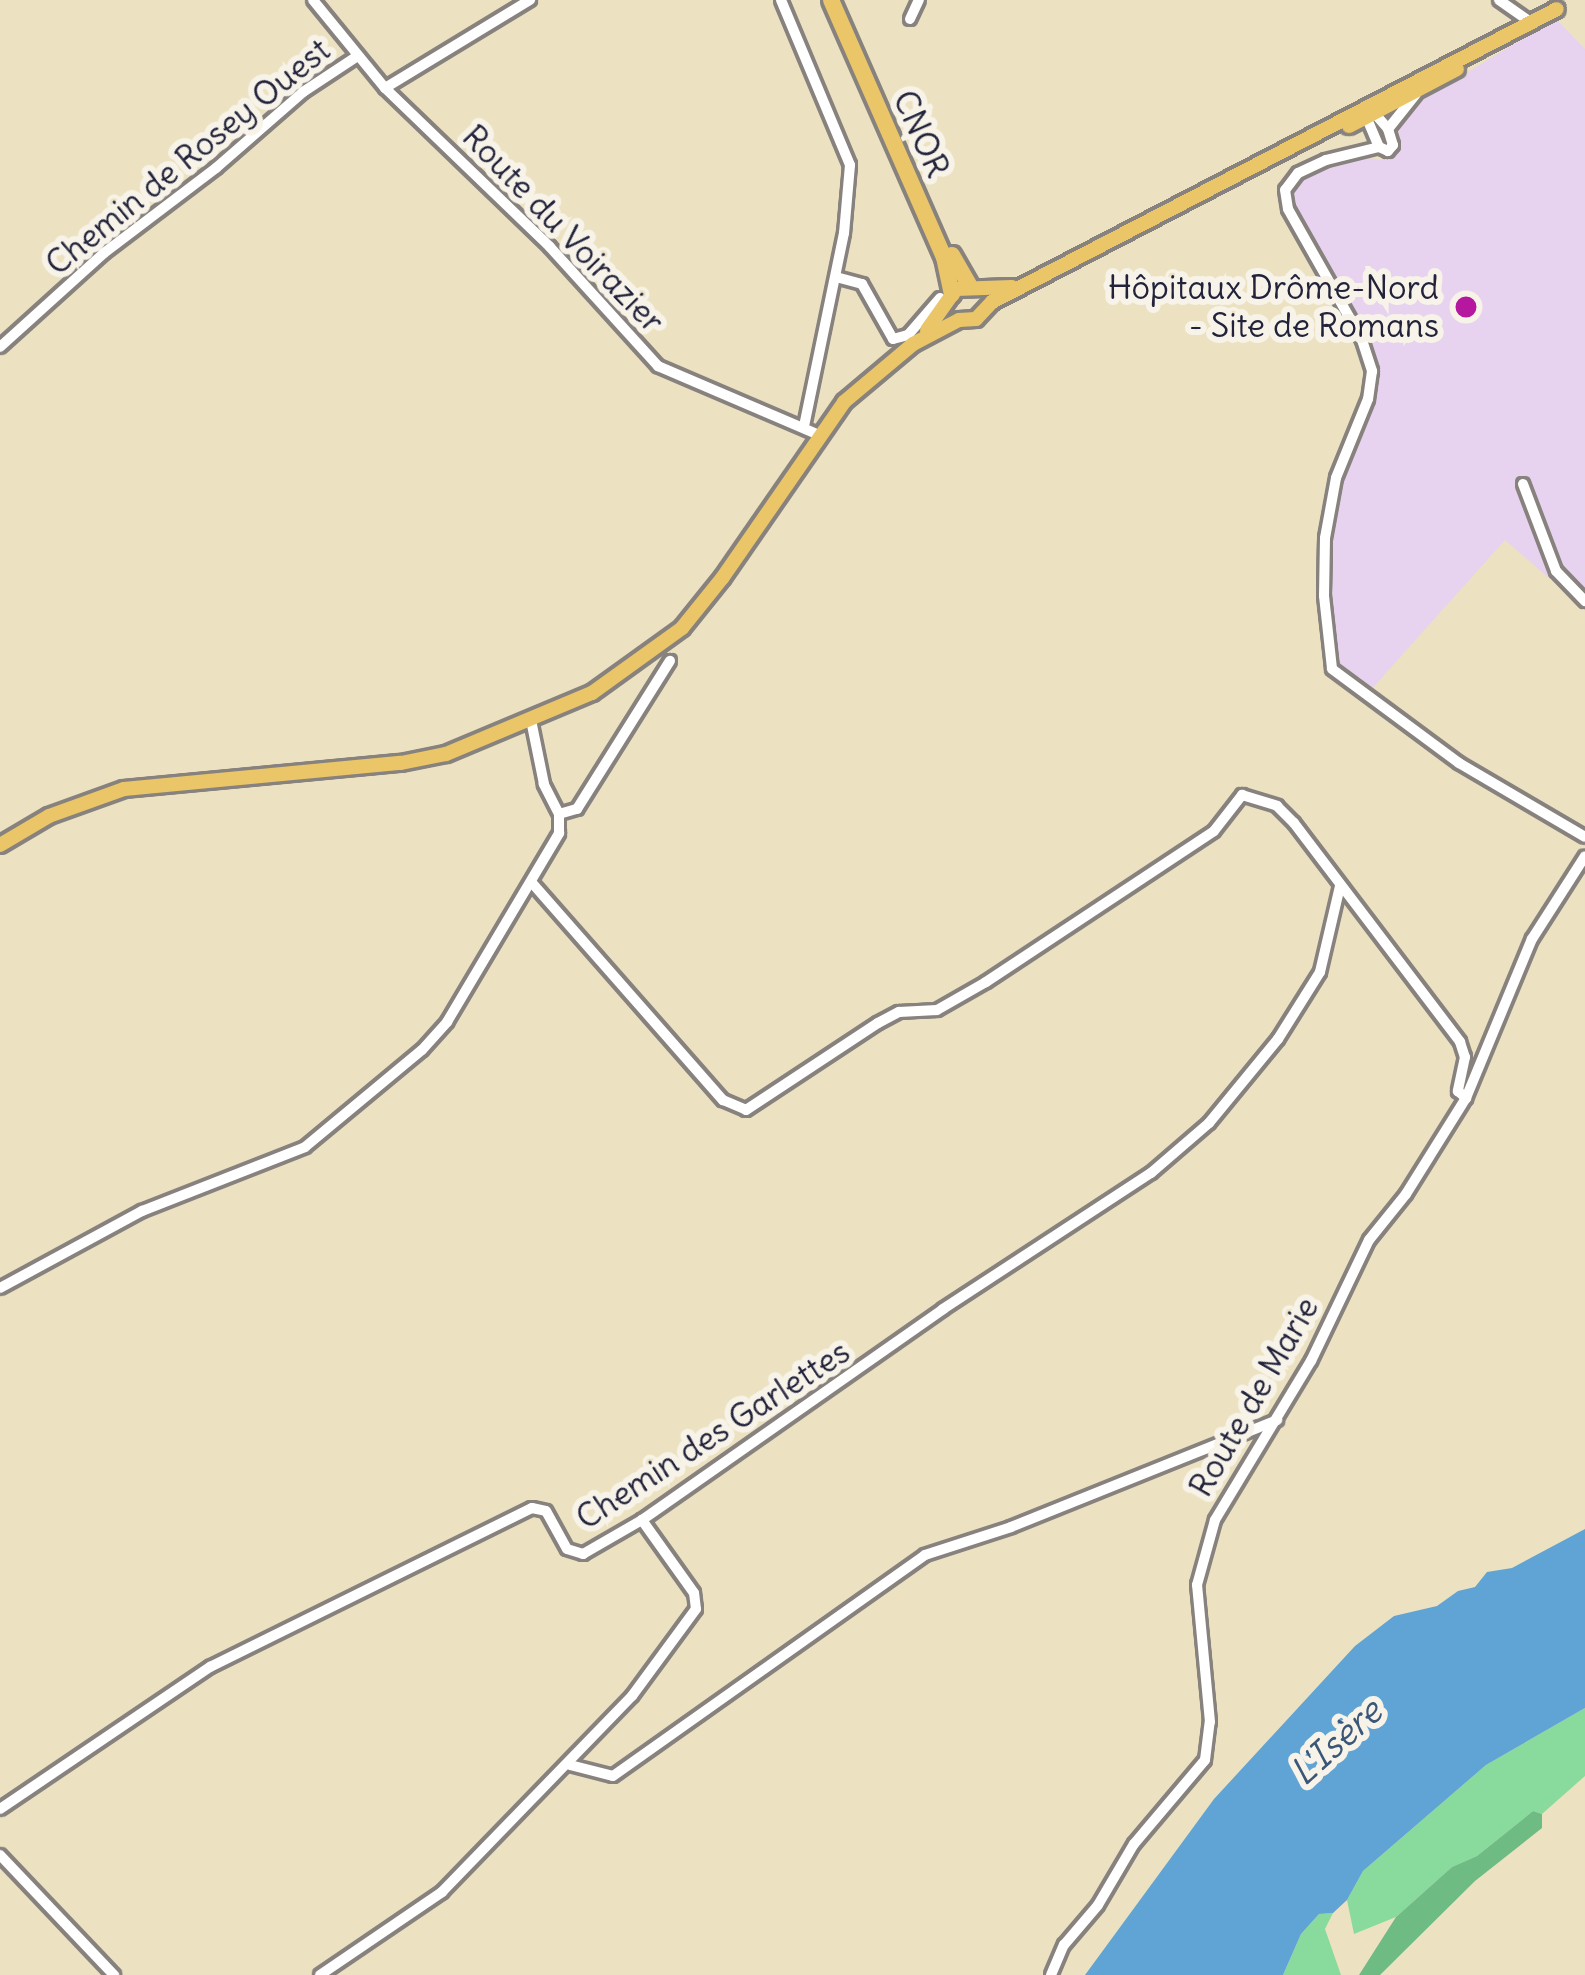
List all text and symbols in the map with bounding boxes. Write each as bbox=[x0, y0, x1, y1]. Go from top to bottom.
street label: Chemin de Rosey Ouest bbox=[38, 30, 338, 284]
street label: CNOR bbox=[884, 84, 958, 184]
street label: Route du Voirazier bbox=[454, 117, 672, 341]
place label: Hôpitaux Drôme-Nord - Site de Romans bbox=[1108, 268, 1439, 346]
marker: Hôpitaux Drôme-Nord - Site de Romans bbox=[1450, 291, 1482, 323]
street label: Route de Marie bbox=[1181, 1290, 1327, 1504]
street label: Chemin des Garlettes bbox=[569, 1332, 857, 1538]
water label: L'Isère bbox=[1281, 1690, 1391, 1794]

